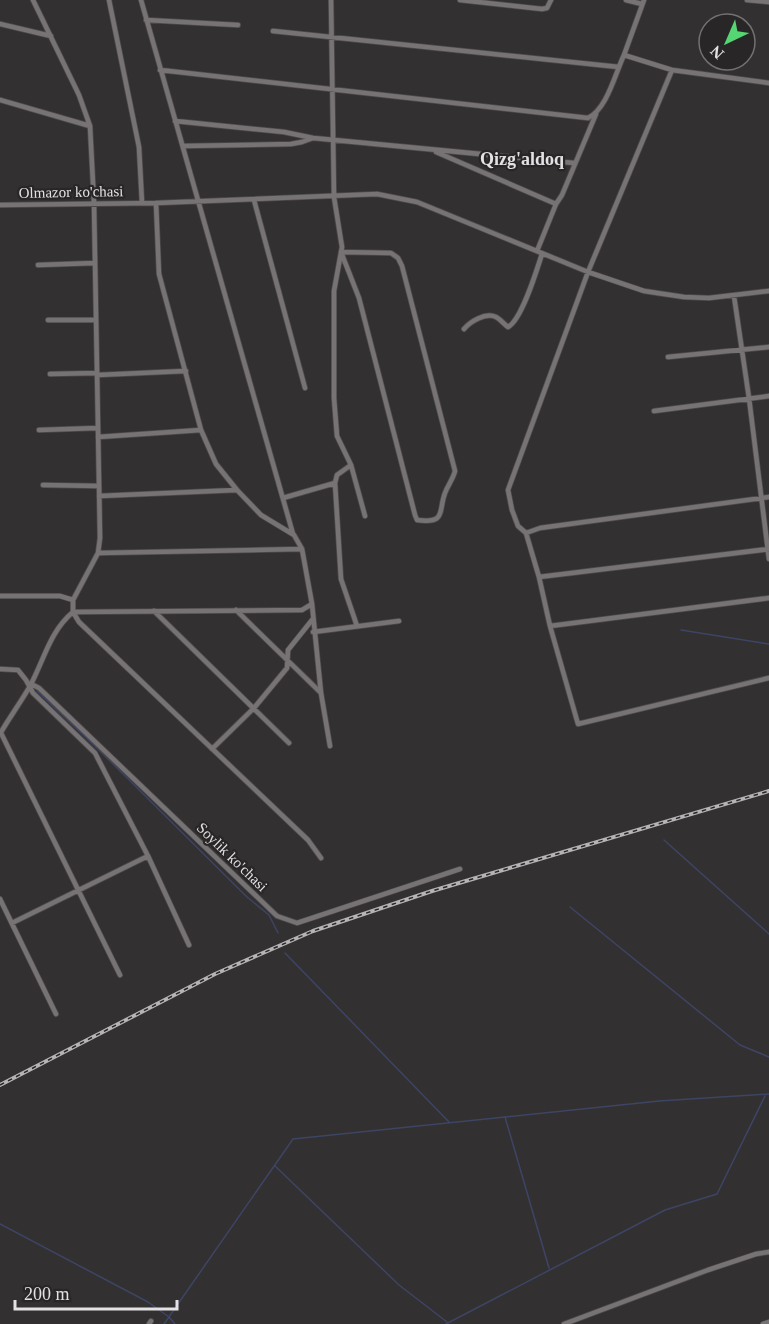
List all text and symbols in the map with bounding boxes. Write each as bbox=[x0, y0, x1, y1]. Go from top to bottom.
north arrow bbox=[697, 12, 757, 72]
text: N bbox=[707, 42, 727, 63]
district label: Qizg'aldoq bbox=[480, 149, 564, 169]
street label: Olmazor ko'chasi bbox=[18, 183, 124, 201]
street label: Soylik ko'chasi bbox=[194, 819, 270, 895]
scale bar bbox=[15, 1273, 177, 1311]
text: 200 m bbox=[24, 1284, 70, 1304]

